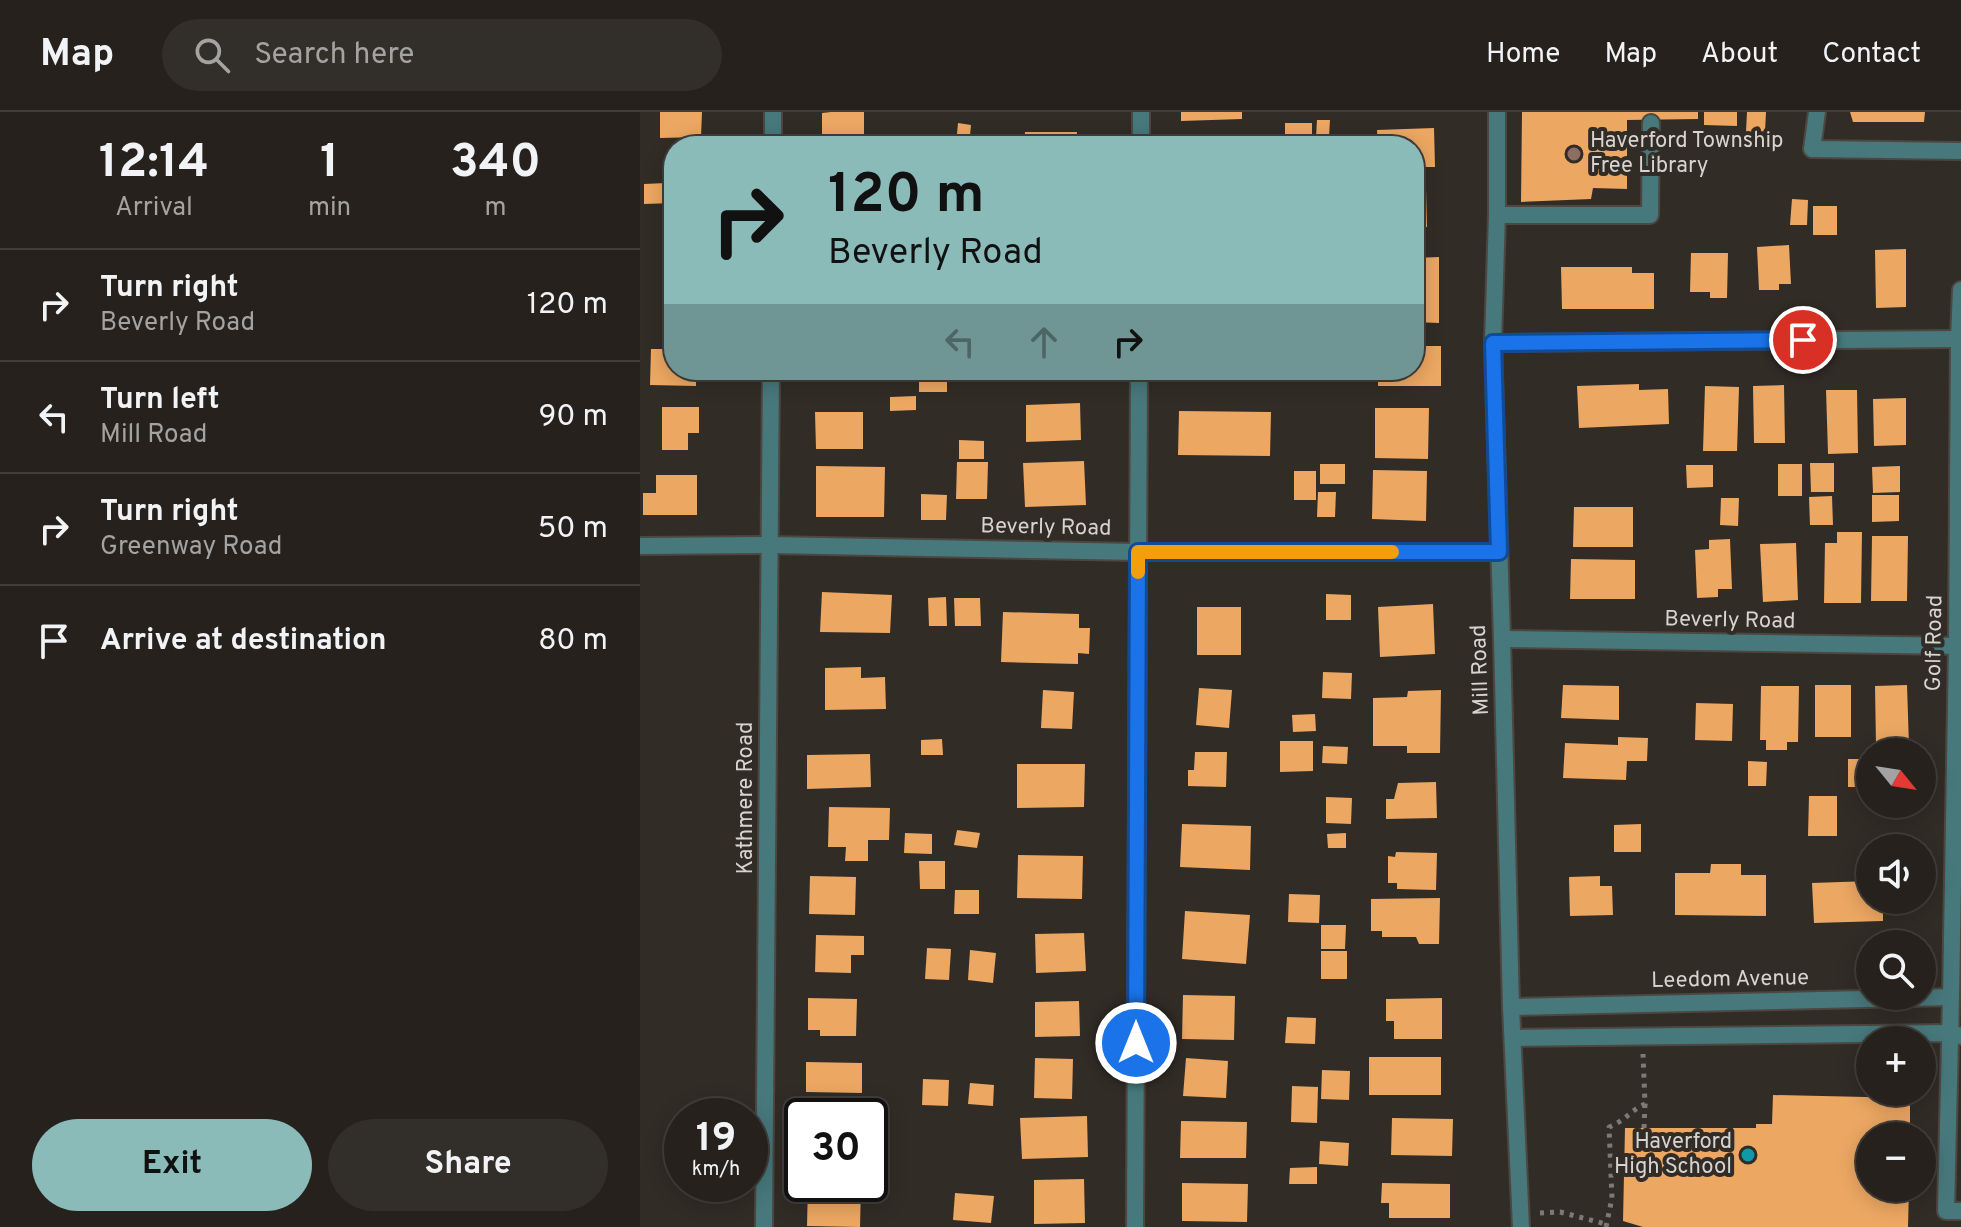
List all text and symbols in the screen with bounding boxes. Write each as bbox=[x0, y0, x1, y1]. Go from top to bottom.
search box bbox=[162, 19, 722, 91]
text: Map bbox=[40, 31, 114, 80]
icon: search bbox=[190, 33, 234, 77]
text: Search here bbox=[254, 37, 414, 74]
text: Home bbox=[1486, 37, 1560, 73]
text: Map bbox=[1604, 37, 1657, 73]
text: About bbox=[1701, 37, 1778, 73]
text: Contact bbox=[1822, 37, 1921, 73]
place label: Haverford Township Free Library bbox=[1590, 128, 1784, 180]
text: 12:14 bbox=[99, 134, 209, 194]
text: 1 bbox=[320, 134, 339, 194]
text: 340 bbox=[450, 134, 541, 194]
marker: Haverford Township Free Library bbox=[1565, 145, 1583, 163]
text: 120 m bbox=[828, 162, 985, 232]
icon: right bbox=[696, 168, 800, 272]
text: Arrival bbox=[115, 192, 193, 225]
text: min bbox=[308, 192, 351, 225]
text: m bbox=[485, 192, 507, 225]
text: Beverly Road bbox=[828, 231, 1043, 277]
text: Turn right bbox=[100, 270, 238, 307]
icon: right bbox=[32, 283, 76, 327]
text: 120 m bbox=[527, 287, 608, 324]
pin bbox=[1769, 306, 1837, 374]
text: Beverly Road bbox=[100, 307, 255, 340]
icon: arrive bbox=[1781, 318, 1825, 362]
icon: left bbox=[938, 320, 982, 364]
icon: ahead bbox=[1022, 320, 1066, 364]
icon: right bbox=[1106, 320, 1150, 364]
text: Turn left bbox=[100, 382, 220, 419]
icon: left bbox=[32, 395, 76, 439]
text: 90 m bbox=[539, 399, 608, 436]
text: Mill Road bbox=[100, 419, 207, 452]
text: Turn right bbox=[100, 494, 238, 531]
icon: right bbox=[32, 507, 76, 551]
text: 50 m bbox=[538, 511, 608, 548]
street label: Beverly Road bbox=[980, 513, 1112, 543]
text: Greenway Road bbox=[100, 531, 282, 564]
street label: Golf Road bbox=[1921, 594, 1949, 692]
street label: Beverly Road bbox=[1664, 606, 1796, 636]
icon: arrive bbox=[32, 619, 76, 663]
text: Arrive at destination bbox=[100, 623, 386, 660]
text: 80 m bbox=[538, 623, 608, 660]
street label: Mill Road bbox=[1466, 624, 1496, 716]
street label: Kathmere Road bbox=[733, 722, 760, 874]
north arrow bbox=[1856, 738, 1936, 818]
map controls bbox=[1856, 738, 1936, 1202]
button: sound bbox=[1856, 834, 1936, 914]
button: search bbox=[1856, 930, 1936, 1010]
street label: Leedom Avenue bbox=[1651, 965, 1809, 995]
position arrow bbox=[1094, 1001, 1178, 1085]
button: + bbox=[1856, 1026, 1936, 1106]
speed limit sign: 30 bbox=[784, 1098, 888, 1202]
text: 19 bbox=[696, 1115, 736, 1165]
button: Exit bbox=[32, 1119, 312, 1211]
button: Share bbox=[328, 1119, 608, 1211]
button: − bbox=[1856, 1122, 1936, 1202]
place label: Haverford High School bbox=[1614, 1129, 1732, 1181]
marker: Haverford High School bbox=[1739, 1146, 1757, 1164]
text: km/h bbox=[692, 1157, 740, 1183]

